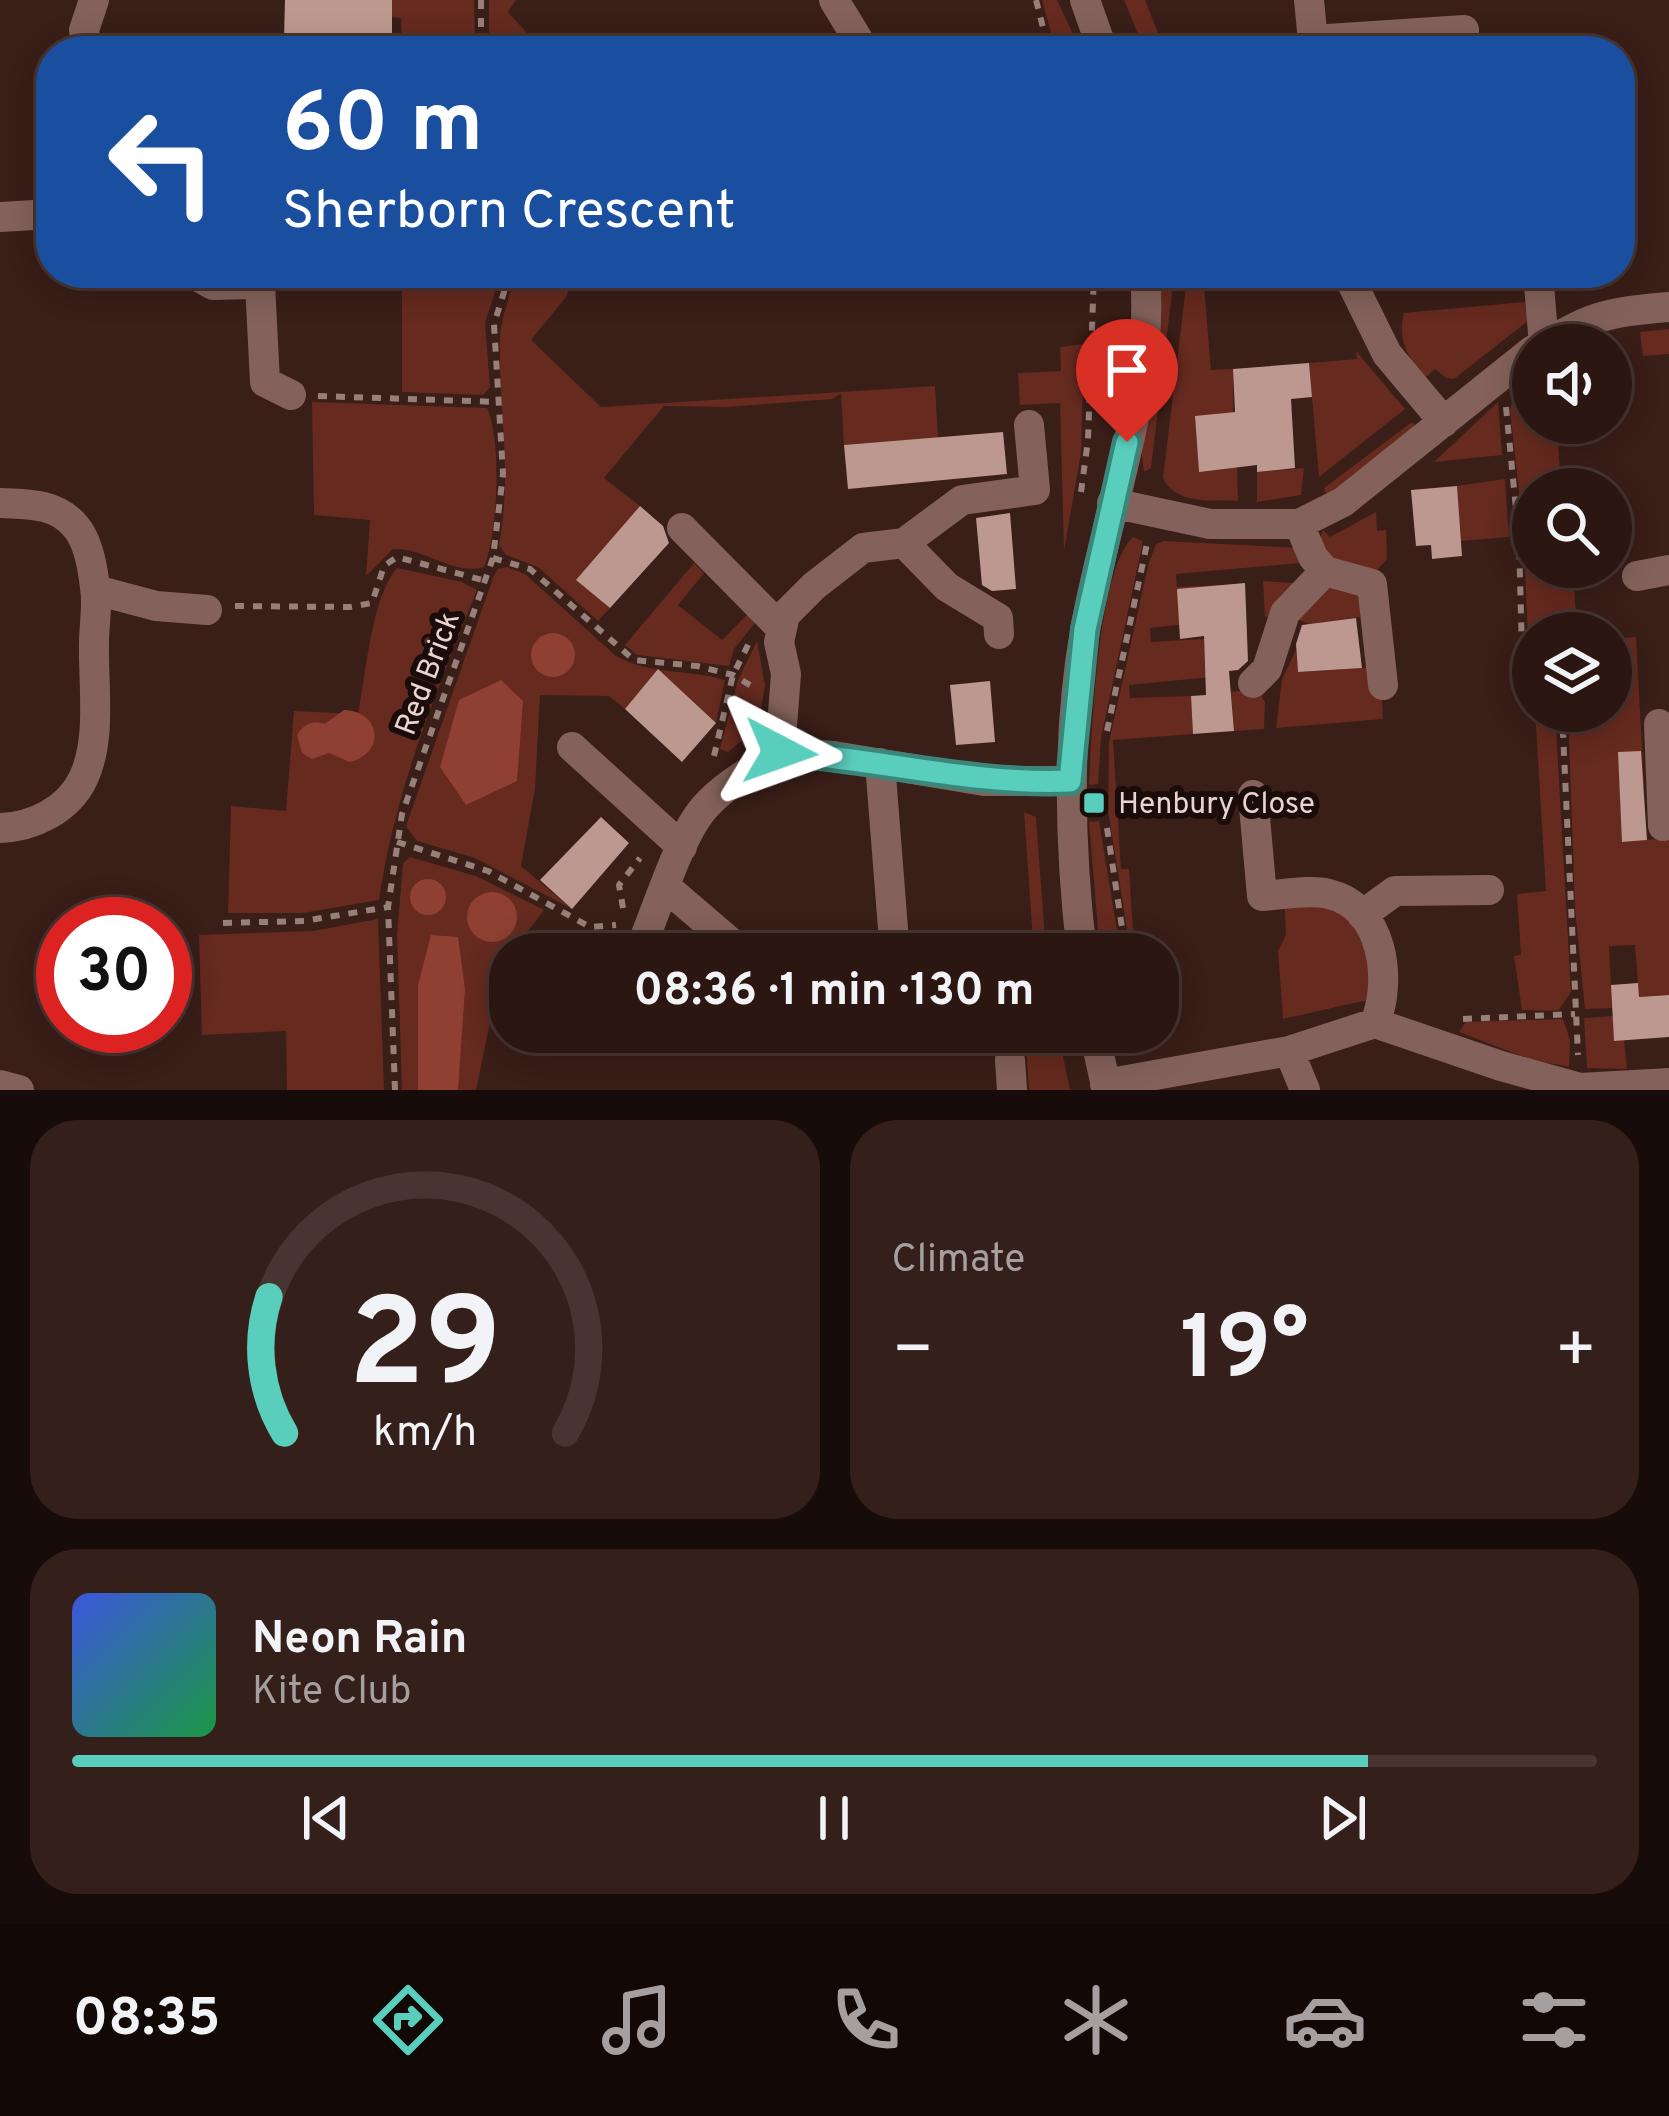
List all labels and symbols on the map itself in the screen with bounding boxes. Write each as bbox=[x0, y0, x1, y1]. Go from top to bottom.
pin bbox=[1076, 319, 1178, 442]
street label: Red Brick bbox=[389, 607, 470, 741]
position arrow bbox=[717, 689, 843, 815]
place label: Henbury Close bbox=[1118, 787, 1315, 824]
marker: Henbury Close bbox=[1081, 790, 1107, 816]
speed limit sign: 30 bbox=[36, 897, 192, 1053]

